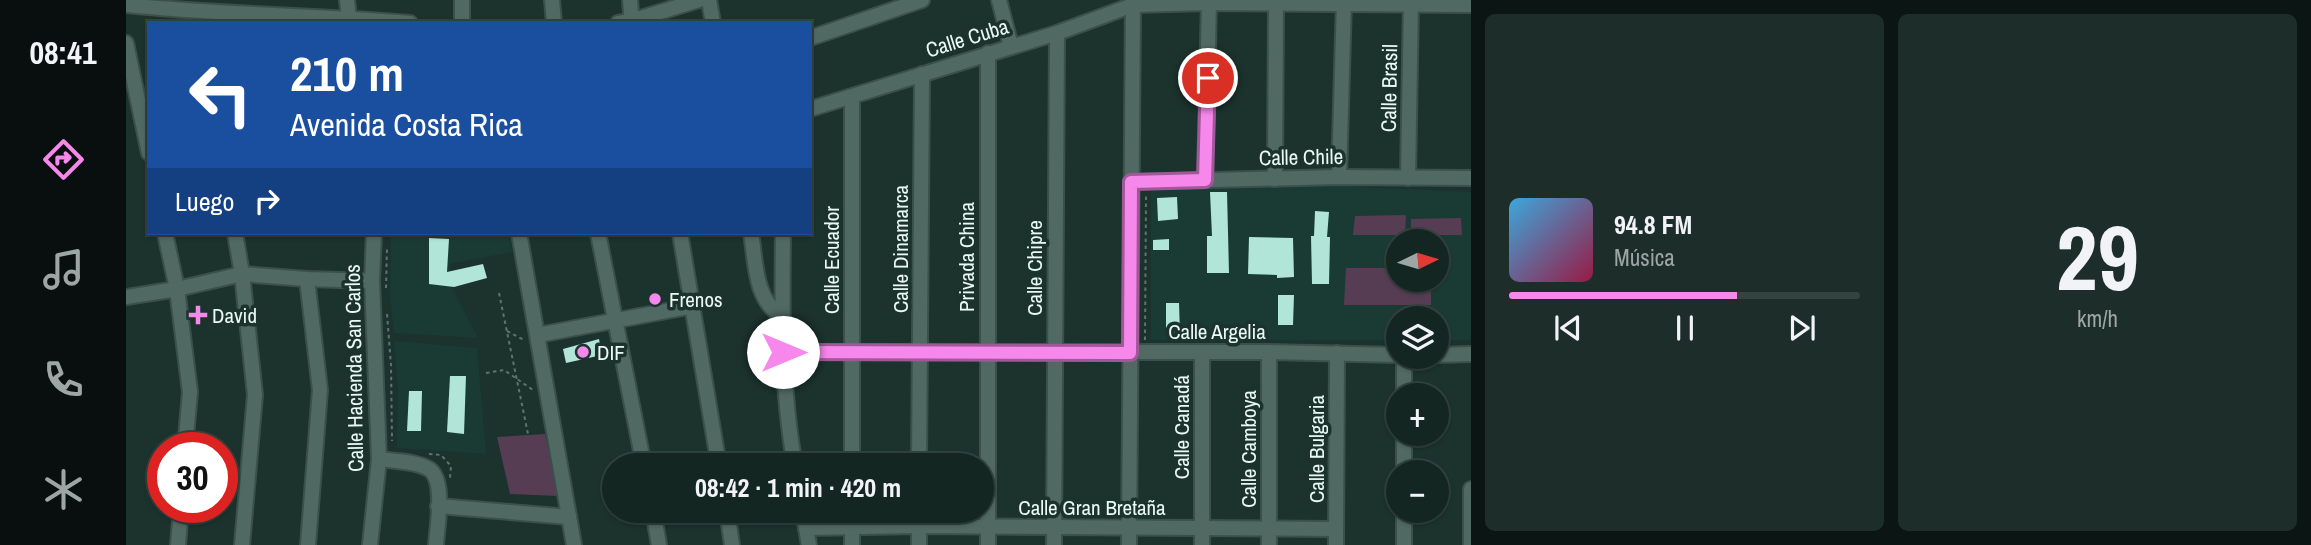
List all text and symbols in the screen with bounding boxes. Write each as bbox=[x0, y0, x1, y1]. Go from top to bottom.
street label: Calle Cuba bbox=[922, 12, 1012, 64]
text: 08:41 bbox=[29, 31, 97, 74]
text: 210 m bbox=[290, 40, 404, 106]
street label: Calle Brasil bbox=[1374, 44, 1404, 132]
pin bbox=[1178, 48, 1238, 108]
icon: left bbox=[175, 49, 266, 140]
icon: arrive bbox=[1189, 59, 1227, 97]
text: Avenida Costa Rica bbox=[290, 103, 523, 146]
icon: directions bbox=[39, 135, 88, 184]
street label: Calle Chile bbox=[1259, 142, 1343, 172]
icon: right bbox=[248, 182, 286, 220]
text: Luego bbox=[175, 184, 234, 219]
street label: Calle Dinamarca bbox=[886, 184, 915, 313]
text: 29 bbox=[2056, 196, 2139, 318]
street label: Privada China bbox=[952, 202, 981, 312]
street label: Calle Ecuador bbox=[817, 206, 846, 314]
text: 94.8 FM bbox=[1614, 207, 1692, 242]
street label: Calle Chipre bbox=[1020, 220, 1049, 316]
north arrow bbox=[1386, 229, 1449, 292]
map controls bbox=[1386, 229, 1449, 523]
text: Música bbox=[1614, 242, 1675, 273]
icon: music bbox=[39, 245, 88, 294]
street label: Calle Hacienda San Carlos bbox=[338, 264, 370, 472]
place label: Frenos bbox=[669, 285, 723, 314]
marker: Frenos bbox=[647, 291, 663, 307]
place label: David bbox=[212, 301, 257, 330]
text: km/h bbox=[2077, 303, 2118, 334]
button: layers bbox=[1386, 306, 1449, 369]
marker: David bbox=[190, 307, 206, 323]
icon: previous bbox=[1549, 309, 1587, 347]
icon: pause bbox=[1666, 309, 1704, 347]
icon: next bbox=[1783, 309, 1821, 347]
position arrow bbox=[746, 315, 820, 389]
street label: Calle Argelia bbox=[1168, 317, 1266, 346]
place label: DIF bbox=[597, 338, 625, 367]
marker: DIF bbox=[575, 344, 591, 360]
icon: phone bbox=[39, 355, 88, 404]
street label: Calle Canadá bbox=[1167, 374, 1196, 479]
button: + bbox=[1386, 383, 1449, 446]
street label: Calle Camboya bbox=[1234, 390, 1263, 508]
street label: Calle Bulgaria bbox=[1302, 395, 1331, 503]
speed limit sign: 30 bbox=[147, 432, 238, 523]
button: − bbox=[1386, 460, 1449, 523]
icon: climate bbox=[39, 465, 88, 514]
text: 08:42 · 1 min · 420 m bbox=[695, 470, 901, 505]
street label: Calle Gran Bretaña bbox=[1018, 493, 1166, 522]

